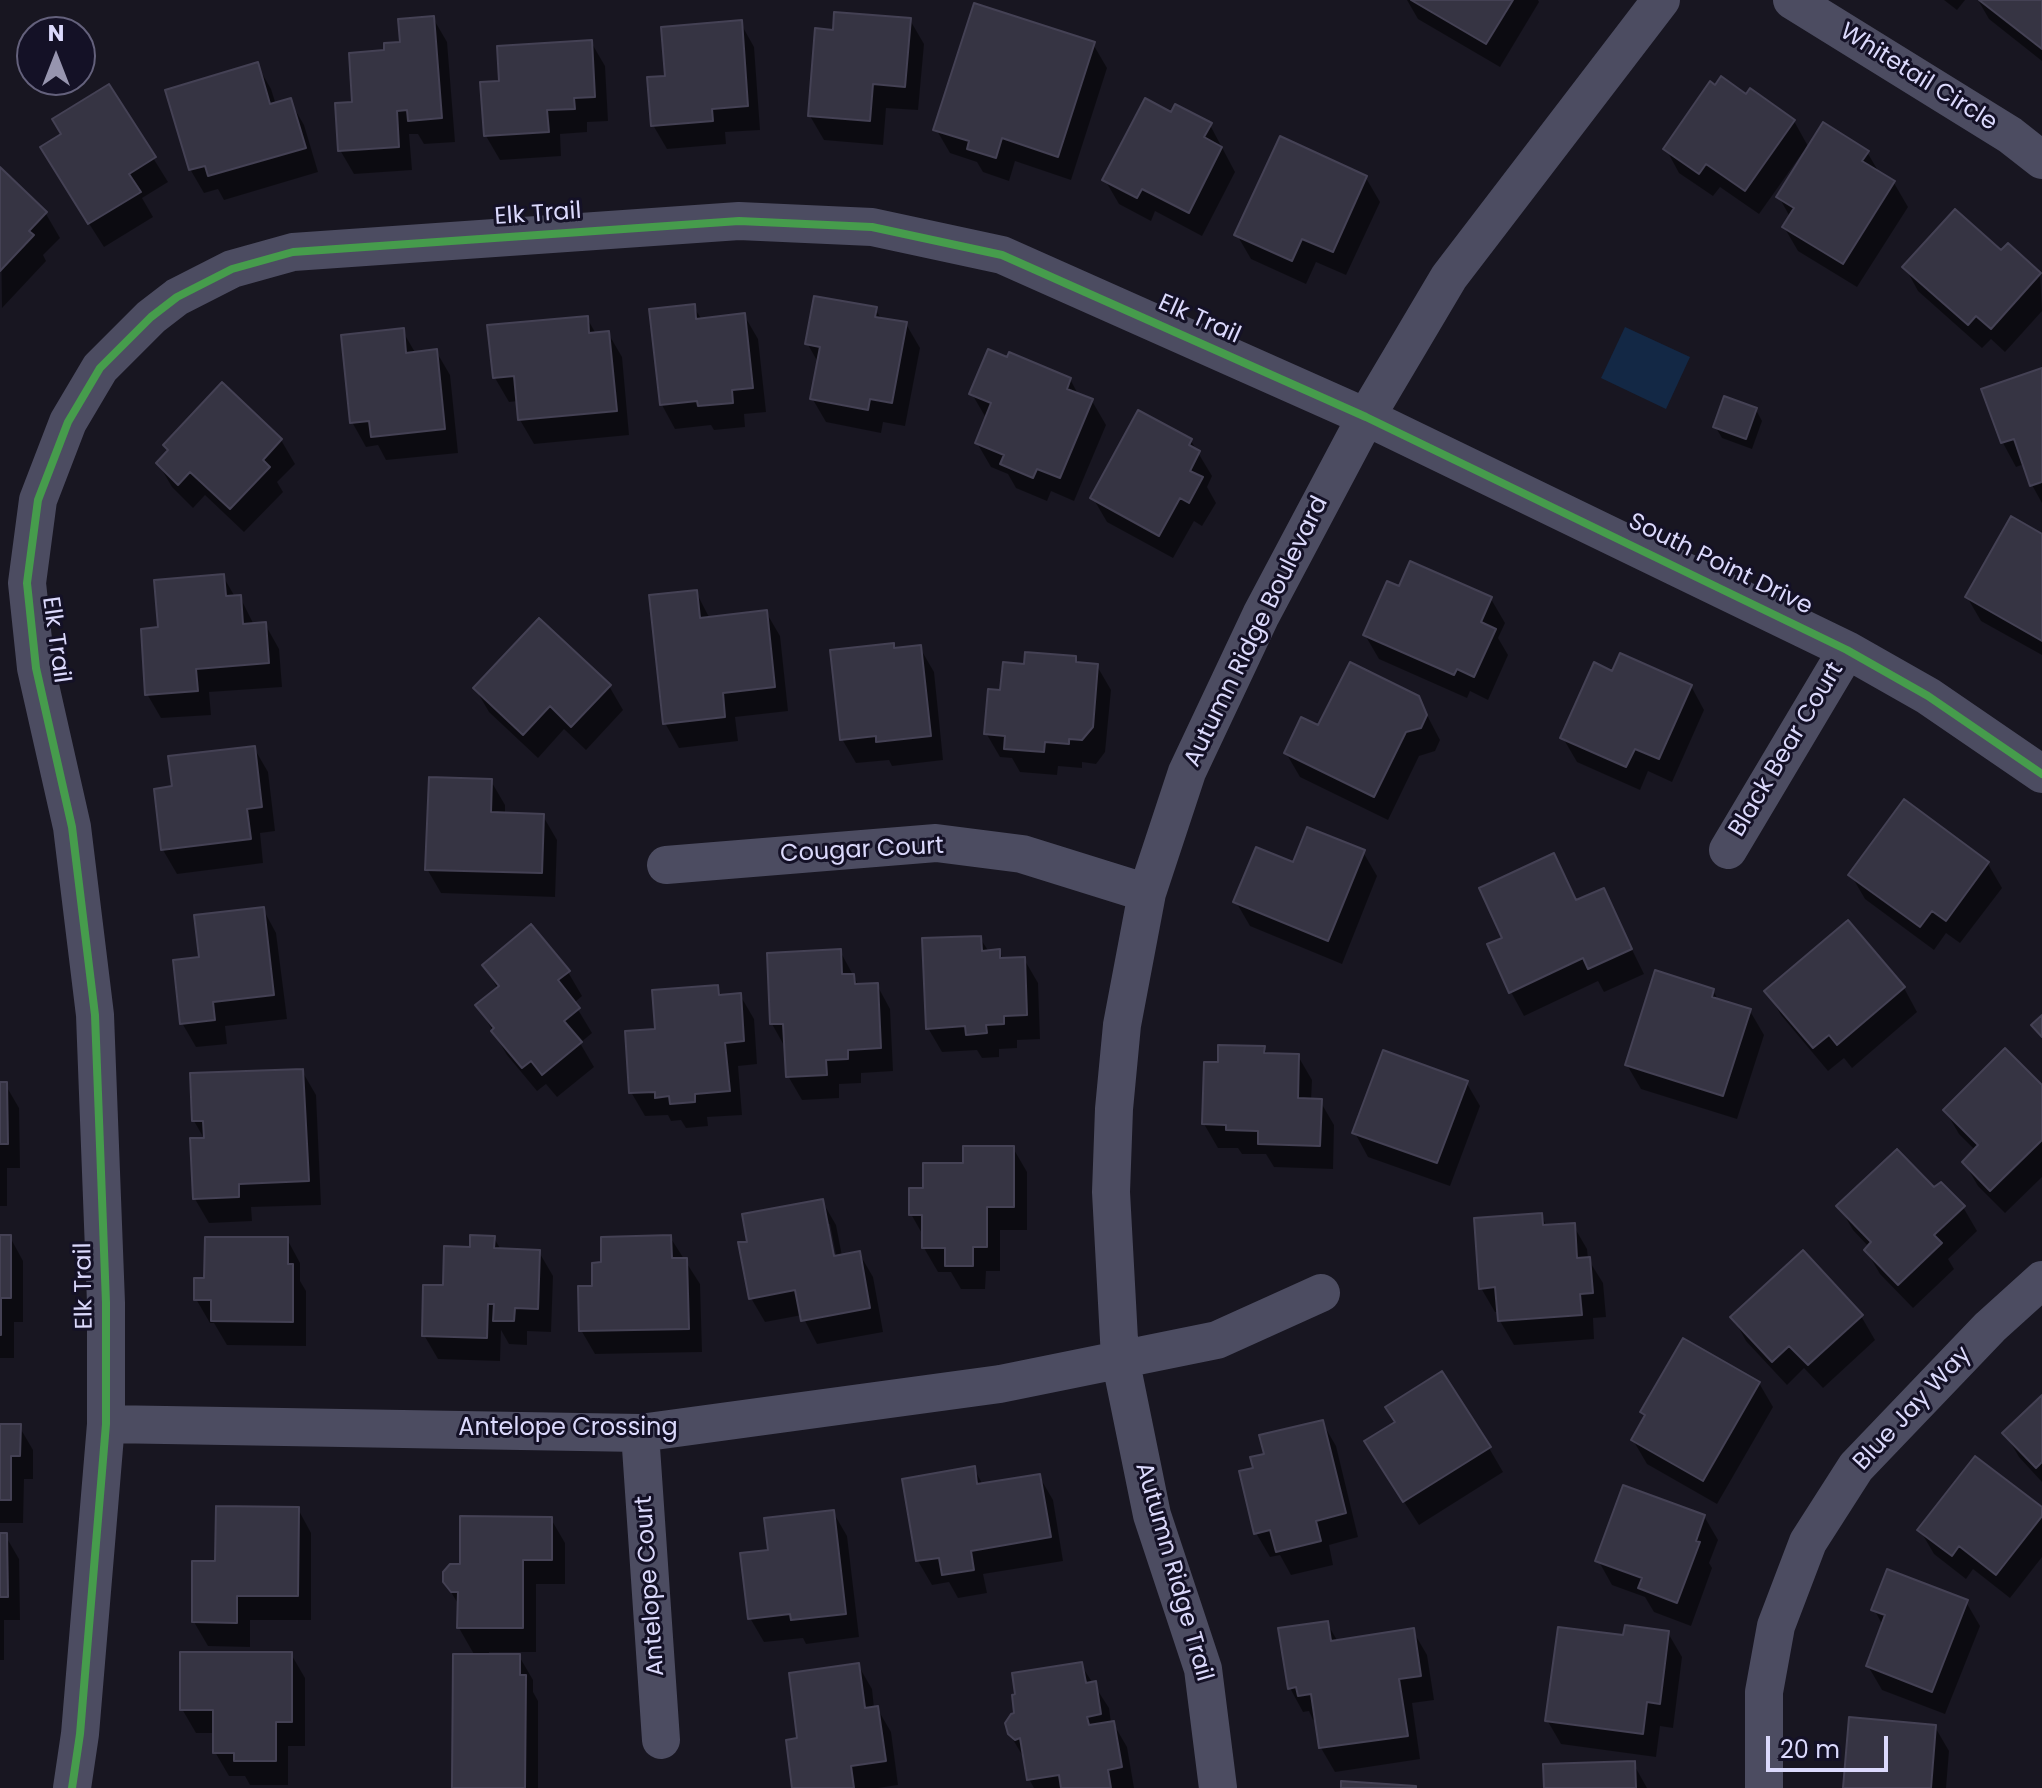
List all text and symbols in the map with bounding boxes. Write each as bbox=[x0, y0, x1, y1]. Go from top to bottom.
north arrow bbox=[16, 16, 96, 96]
text: N bbox=[48, 18, 64, 49]
street label: Whitetail Circle bbox=[1834, 18, 2002, 138]
street label: Elk Trail bbox=[494, 198, 582, 232]
street label: Elk Trail bbox=[1153, 289, 1245, 351]
street label: Autumn Ridge Boulevard bbox=[1179, 492, 1335, 772]
street label: South Point Drive bbox=[1623, 508, 1817, 622]
street label: Elk Trail bbox=[35, 595, 75, 685]
street label: Black Bear Court bbox=[1724, 658, 1850, 842]
street label: Cougar Court bbox=[779, 832, 945, 870]
street label: Elk Trail bbox=[70, 1242, 100, 1330]
street label: Blue Jay Way bbox=[1848, 1341, 1978, 1477]
street label: Antelope Crossing bbox=[458, 1415, 678, 1443]
street label: Autumn Ridge Trail bbox=[1128, 1459, 1218, 1685]
street label: Antelope Court bbox=[630, 1495, 672, 1677]
scale bar bbox=[1770, 1720, 1892, 1770]
text: 20 m bbox=[1780, 1733, 1840, 1766]

